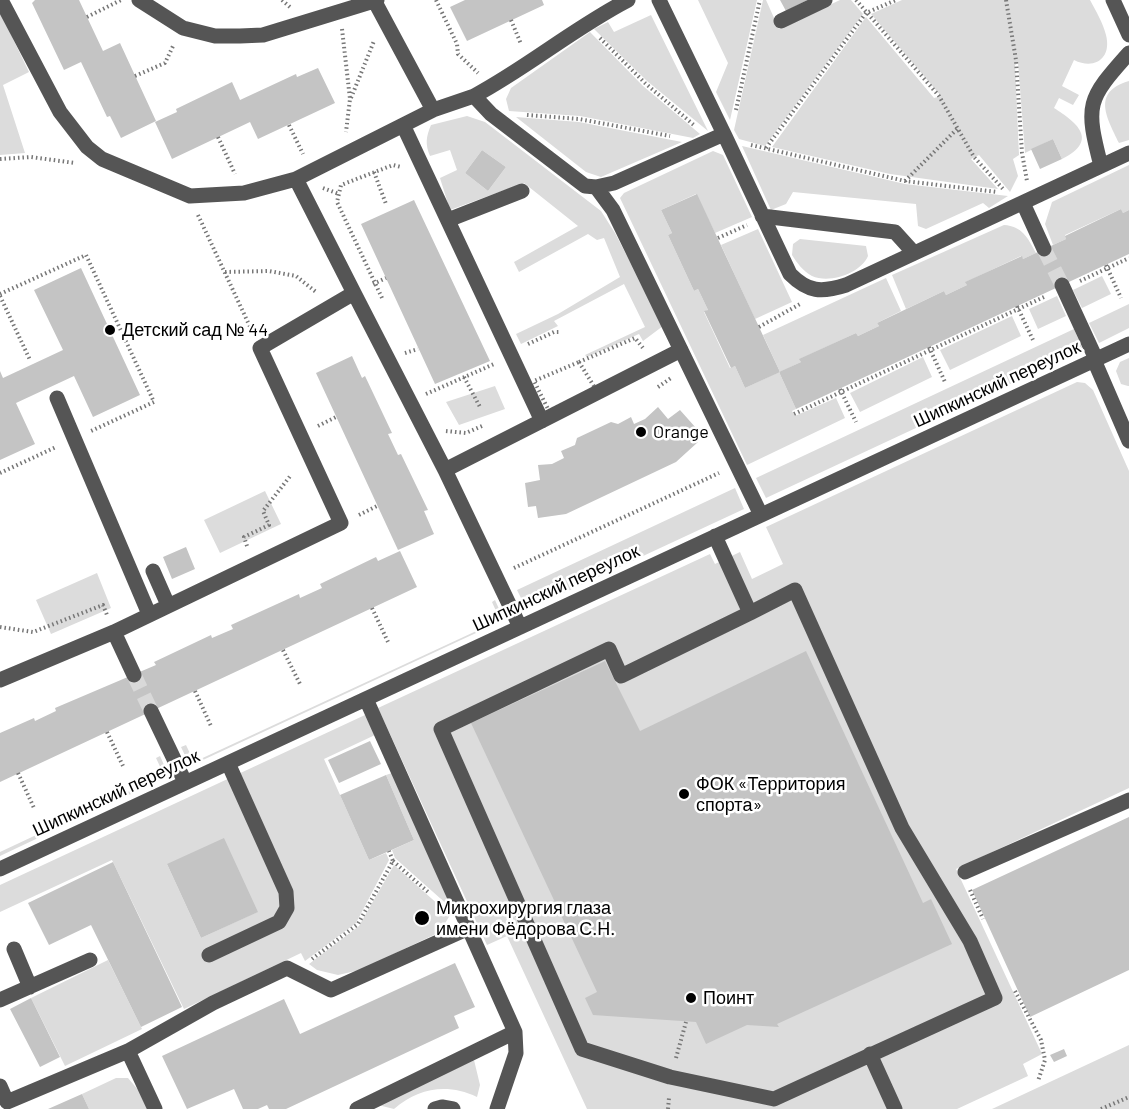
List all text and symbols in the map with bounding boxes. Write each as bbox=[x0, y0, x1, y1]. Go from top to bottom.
place label: Детский сад № 44 bbox=[122, 319, 268, 341]
marker: Детский сад № 44 bbox=[103, 323, 117, 337]
street label: Шипкинский переулок bbox=[910, 336, 1084, 432]
place label: Orange bbox=[653, 421, 709, 443]
marker: Orange bbox=[634, 425, 648, 439]
street label: Шипкинский переулок bbox=[469, 540, 643, 636]
street label: Шипкинский переулок bbox=[29, 745, 203, 841]
place label: ФОК «Территория спорта» bbox=[696, 773, 845, 816]
marker: ФОК «Территория спорта» bbox=[677, 787, 691, 801]
place label: Микрохирургия глаза имени Фёдорова С.Н. bbox=[436, 897, 615, 940]
marker: Микрохирургия глаза имени Фёдорова С.Н. bbox=[413, 909, 431, 927]
place label: Поинт bbox=[703, 987, 754, 1009]
marker: Поинт bbox=[684, 991, 698, 1005]

